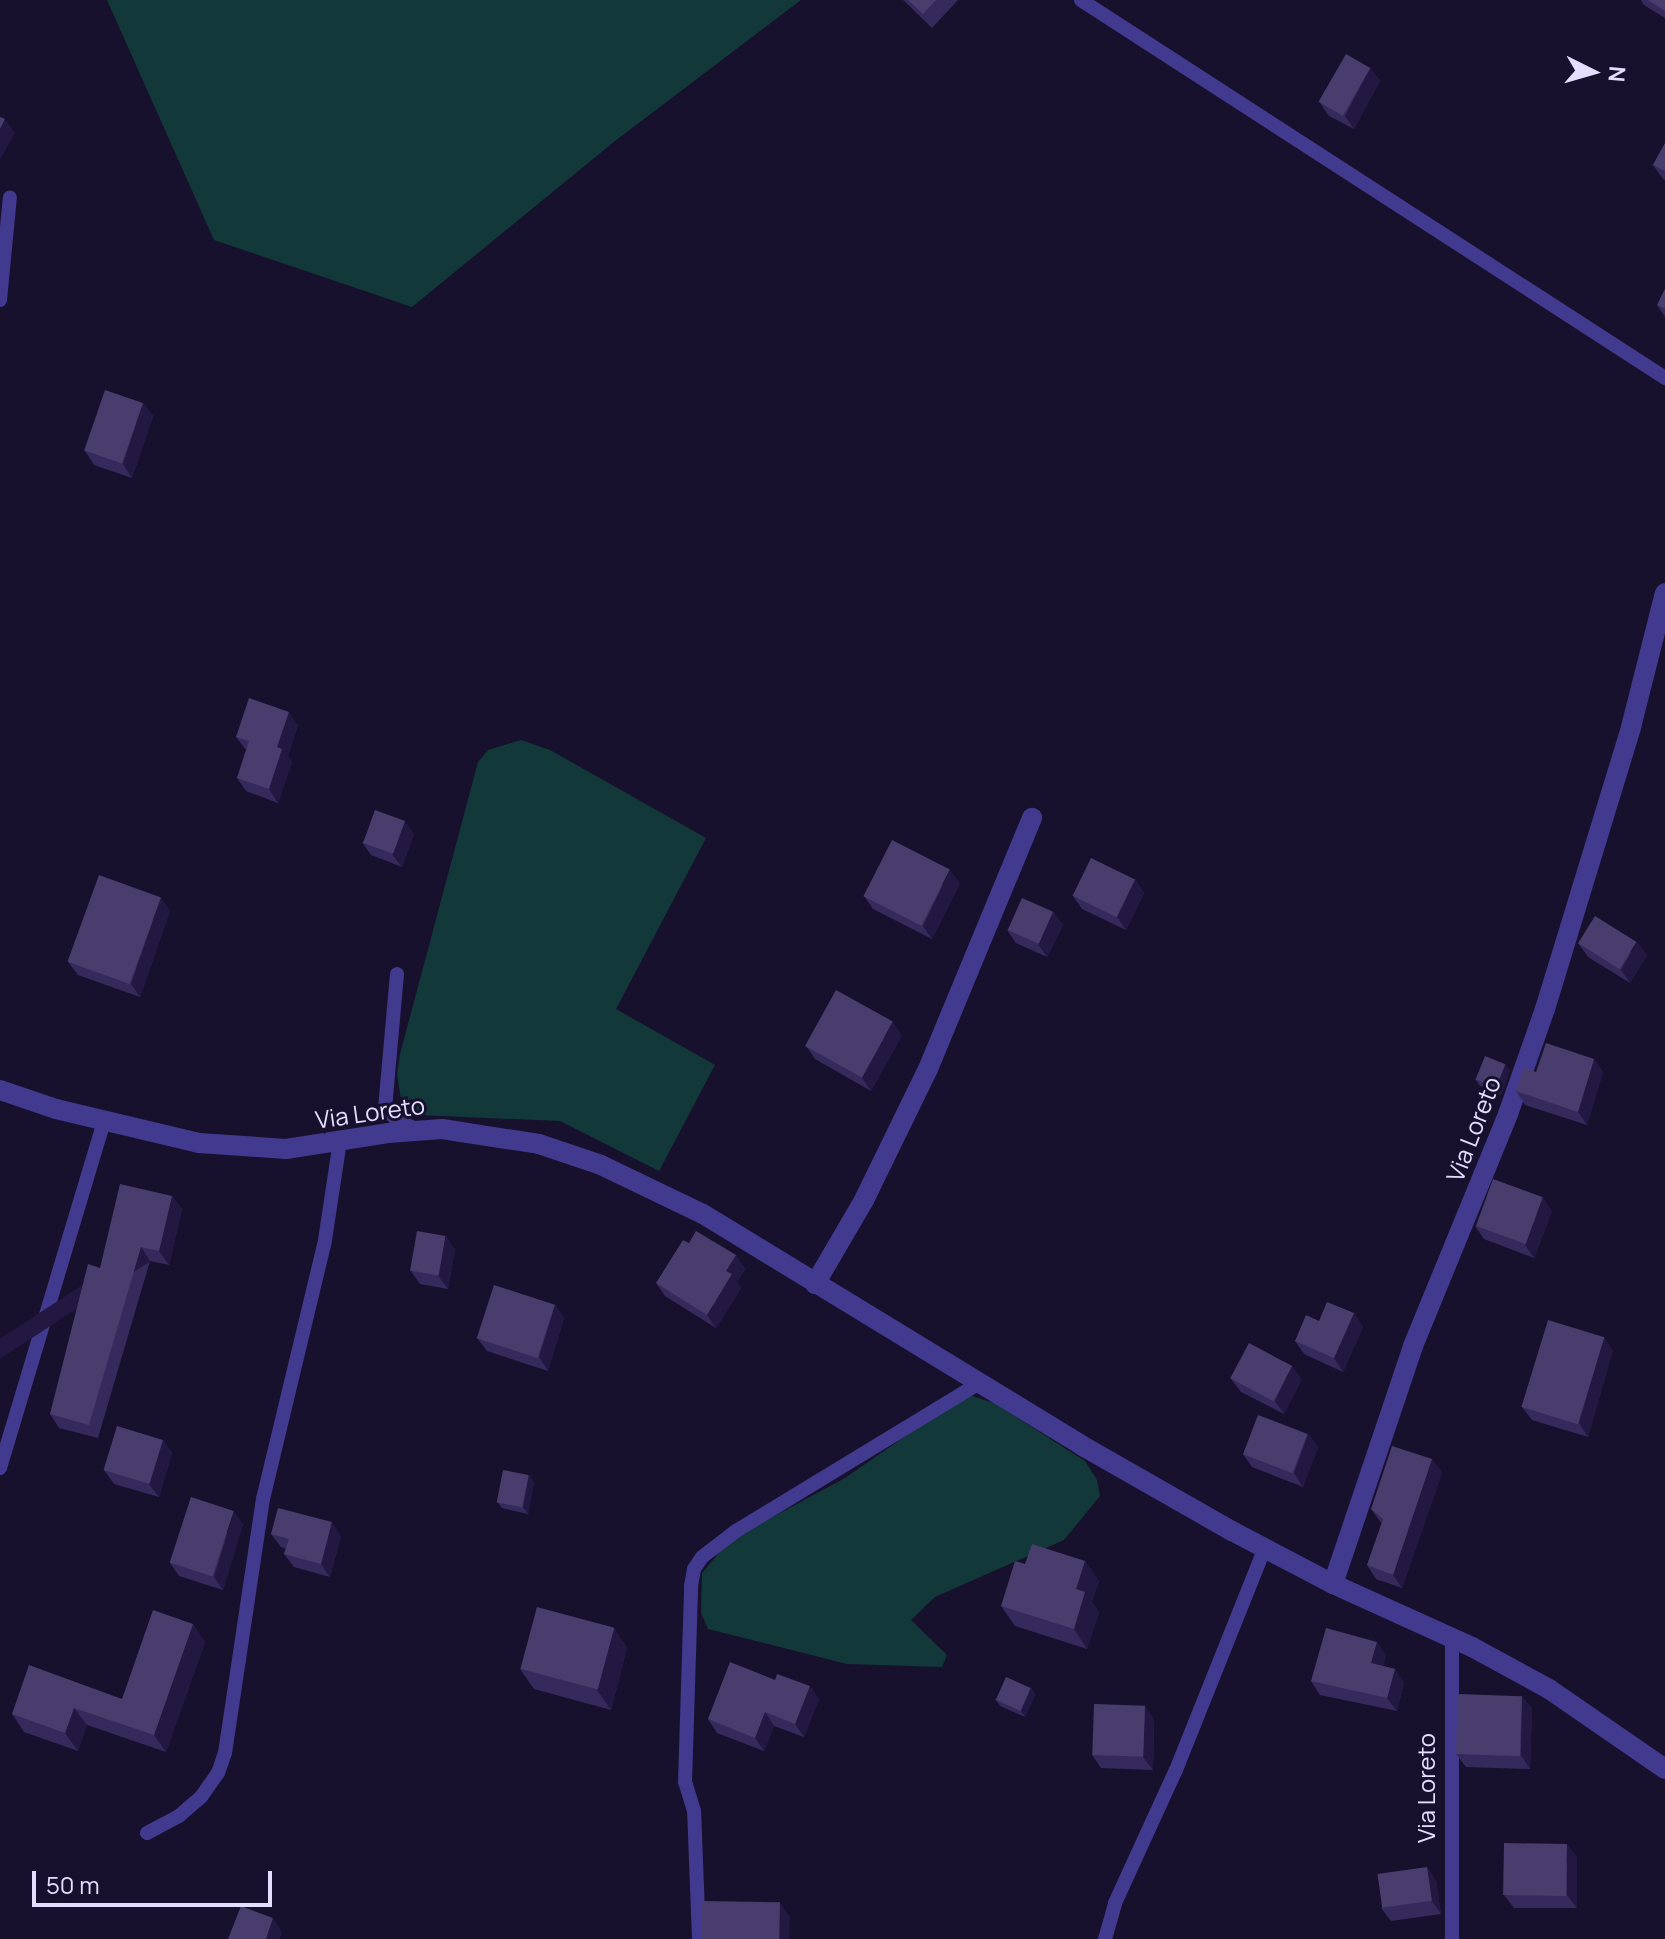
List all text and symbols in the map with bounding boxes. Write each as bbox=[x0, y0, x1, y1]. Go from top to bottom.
north arrow bbox=[1553, 32, 1633, 112]
text: N bbox=[1601, 65, 1633, 83]
street label: Via Loreto bbox=[1440, 1073, 1506, 1185]
street label: Via Loreto bbox=[314, 1090, 426, 1134]
street label: Via Loreto bbox=[1412, 1733, 1440, 1843]
scale bar bbox=[36, 1855, 276, 1905]
text: 50 m bbox=[46, 1868, 100, 1901]

